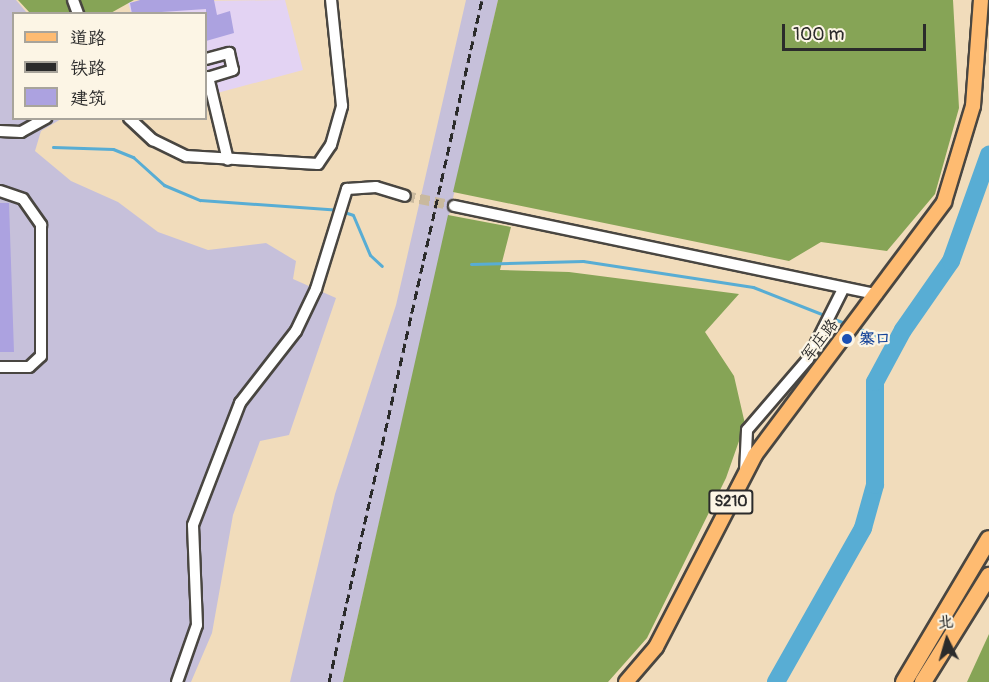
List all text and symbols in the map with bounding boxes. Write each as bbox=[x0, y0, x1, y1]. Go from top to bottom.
legend bbox=[12, 12, 207, 120]
scale bar bbox=[785, 12, 929, 50]
text: 100 m bbox=[793, 23, 845, 46]
text: 道路 bbox=[70, 27, 106, 50]
text: 铁路 bbox=[70, 57, 106, 80]
text: 建筑 bbox=[70, 87, 106, 110]
street label: 军庄路 bbox=[798, 315, 842, 365]
place label: 寨口 bbox=[859, 329, 891, 349]
marker: 寨口 bbox=[840, 332, 854, 346]
road number: S210 bbox=[707, 490, 755, 514]
north arrow bbox=[917, 610, 977, 670]
text: 北 bbox=[937, 611, 954, 633]

